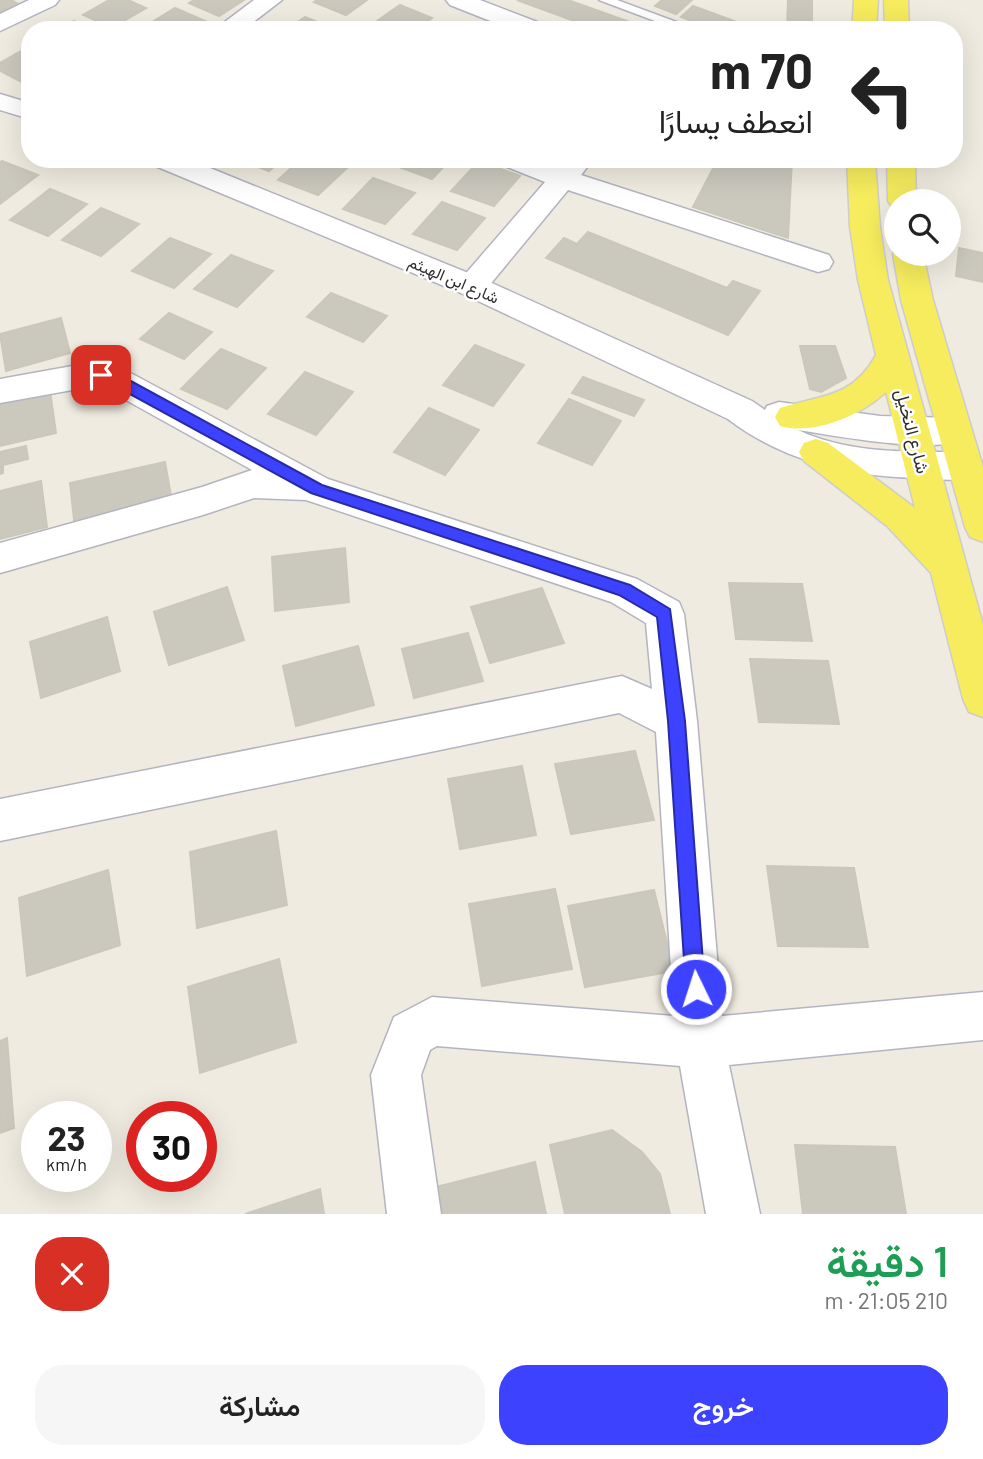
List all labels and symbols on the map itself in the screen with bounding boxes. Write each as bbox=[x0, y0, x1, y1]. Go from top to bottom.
street label: شارع ابن الهيثم bbox=[405, 251, 502, 309]
pin bbox=[71, 345, 131, 405]
street label: شارع النخيل bbox=[889, 386, 935, 476]
position arrow bbox=[659, 952, 733, 1026]
speed limit sign: 30 bbox=[126, 1101, 217, 1192]

